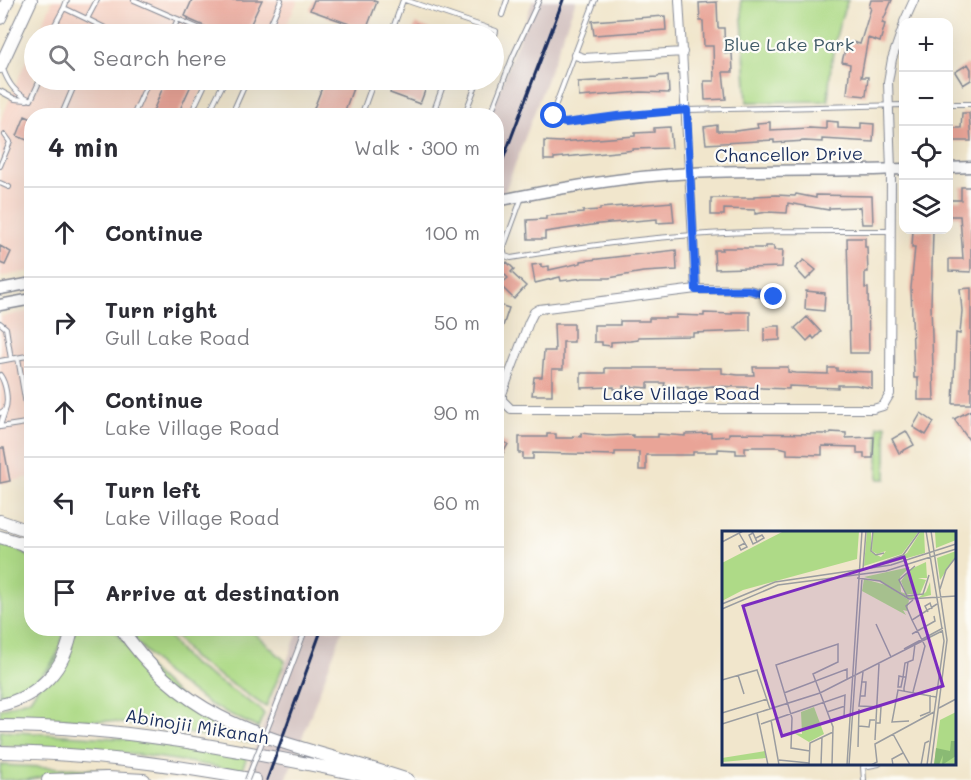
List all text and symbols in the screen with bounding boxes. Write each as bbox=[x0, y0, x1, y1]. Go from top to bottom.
map controls bbox=[899, 18, 953, 234]
button: + bbox=[899, 18, 953, 72]
search box bbox=[24, 24, 504, 90]
park label: Blue Lake Park bbox=[724, 32, 854, 56]
icon: search bbox=[45, 41, 78, 74]
text: Search here bbox=[93, 43, 227, 72]
button: − bbox=[899, 72, 953, 126]
route start bbox=[540, 102, 566, 128]
button: locate bbox=[899, 126, 953, 180]
text: 4 min bbox=[48, 130, 118, 164]
text: Walk · 300 m bbox=[354, 134, 480, 160]
street label: Chancellor Drive bbox=[715, 141, 863, 167]
button: layers bbox=[899, 180, 953, 234]
icon: ahead bbox=[48, 216, 81, 249]
text: Continue bbox=[105, 218, 203, 247]
text: 100 m bbox=[424, 219, 480, 245]
route end bbox=[760, 283, 786, 309]
text: Turn right bbox=[105, 295, 217, 324]
icon: right bbox=[48, 306, 81, 339]
text: 50 m bbox=[434, 309, 480, 335]
text: Gull Lake Road bbox=[105, 324, 249, 350]
street label: Lake Village Road bbox=[603, 381, 759, 405]
text: Continue bbox=[105, 385, 203, 414]
icon: ahead bbox=[48, 396, 81, 429]
text: 90 m bbox=[434, 399, 480, 425]
text: Lake Village Road bbox=[105, 414, 279, 440]
text: Turn left bbox=[105, 475, 201, 504]
icon: left bbox=[48, 486, 81, 519]
text: 60 m bbox=[433, 489, 480, 515]
text: Lake Village Road bbox=[105, 504, 279, 530]
inset map bbox=[722, 531, 956, 765]
icon: arrive bbox=[48, 576, 81, 609]
text: Arrive at destination bbox=[105, 578, 340, 607]
street label: Abinojii Mikanah bbox=[124, 703, 271, 749]

